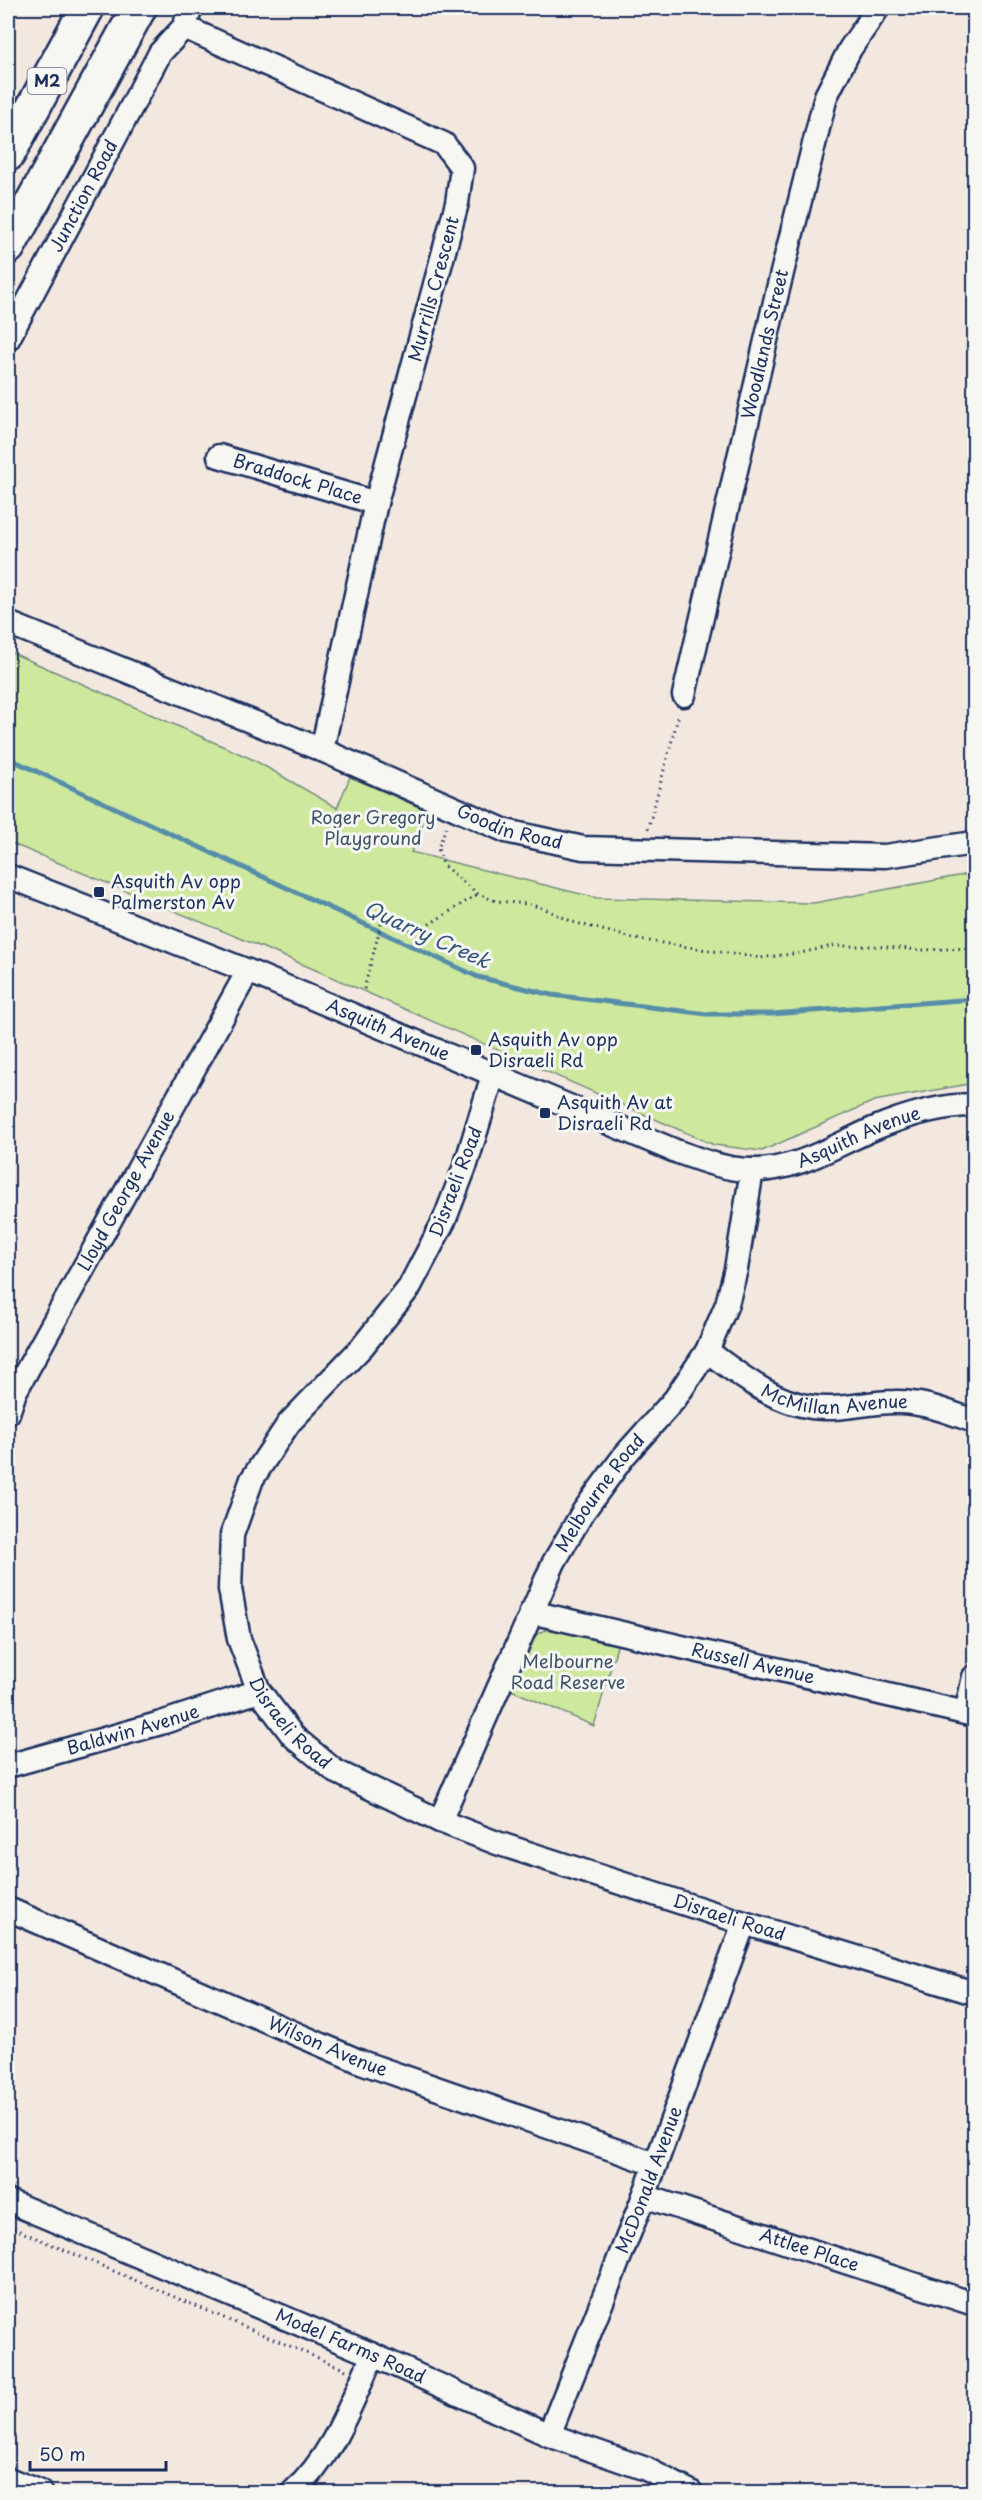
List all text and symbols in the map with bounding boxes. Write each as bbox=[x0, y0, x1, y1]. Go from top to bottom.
road number: M2 bbox=[28, 68, 66, 94]
street label: Junction Road bbox=[42, 134, 124, 256]
street label: Murrills Crescent bbox=[400, 213, 465, 364]
street label: Woodlands Street bbox=[733, 266, 794, 422]
street label: Braddock Place bbox=[230, 446, 366, 510]
street label: Goodin Road bbox=[453, 796, 565, 855]
park label: Roger Gregory Playground bbox=[311, 803, 435, 851]
place label: Asquith Av opp Palmerston Av bbox=[111, 867, 241, 915]
marker: Asquith Av opp Palmerston Av bbox=[92, 885, 106, 899]
water label: Quarry Creek bbox=[359, 893, 496, 976]
street label: Asquith Avenue bbox=[323, 991, 455, 1067]
place label: Asquith Av opp Disraeli Rd bbox=[488, 1025, 618, 1073]
marker: Asquith Av opp Disraeli Rd bbox=[469, 1043, 483, 1057]
place label: Asquith Av at Disraeli Rd bbox=[557, 1088, 673, 1136]
street label: Asquith Avenue bbox=[793, 1098, 923, 1174]
street label: Lloyd George Avenue bbox=[70, 1105, 180, 1275]
marker: Asquith Av at Disraeli Rd bbox=[538, 1106, 552, 1120]
street label: Disraeli Road bbox=[421, 1122, 488, 1241]
street label: McMillan Avenue bbox=[757, 1376, 909, 1420]
street label: Melbourne Road bbox=[548, 1427, 650, 1557]
street label: Russell Avenue bbox=[689, 1635, 818, 1690]
park label: Melbourne Road Reserve bbox=[511, 1647, 625, 1695]
street label: Disraeli Road bbox=[243, 1673, 338, 1775]
street label: Baldwin Avenue bbox=[63, 1696, 202, 1761]
street label: Disraeli Road bbox=[670, 1886, 789, 1947]
street label: Wilson Avenue bbox=[264, 2008, 392, 2082]
street label: McDonald Avenue bbox=[608, 2102, 688, 2257]
street label: Attlee Place bbox=[757, 2220, 863, 2278]
street label: Model Farms Road bbox=[272, 2300, 431, 2389]
scale bar bbox=[30, 2434, 166, 2472]
text: 50 m bbox=[39, 2440, 86, 2467]

